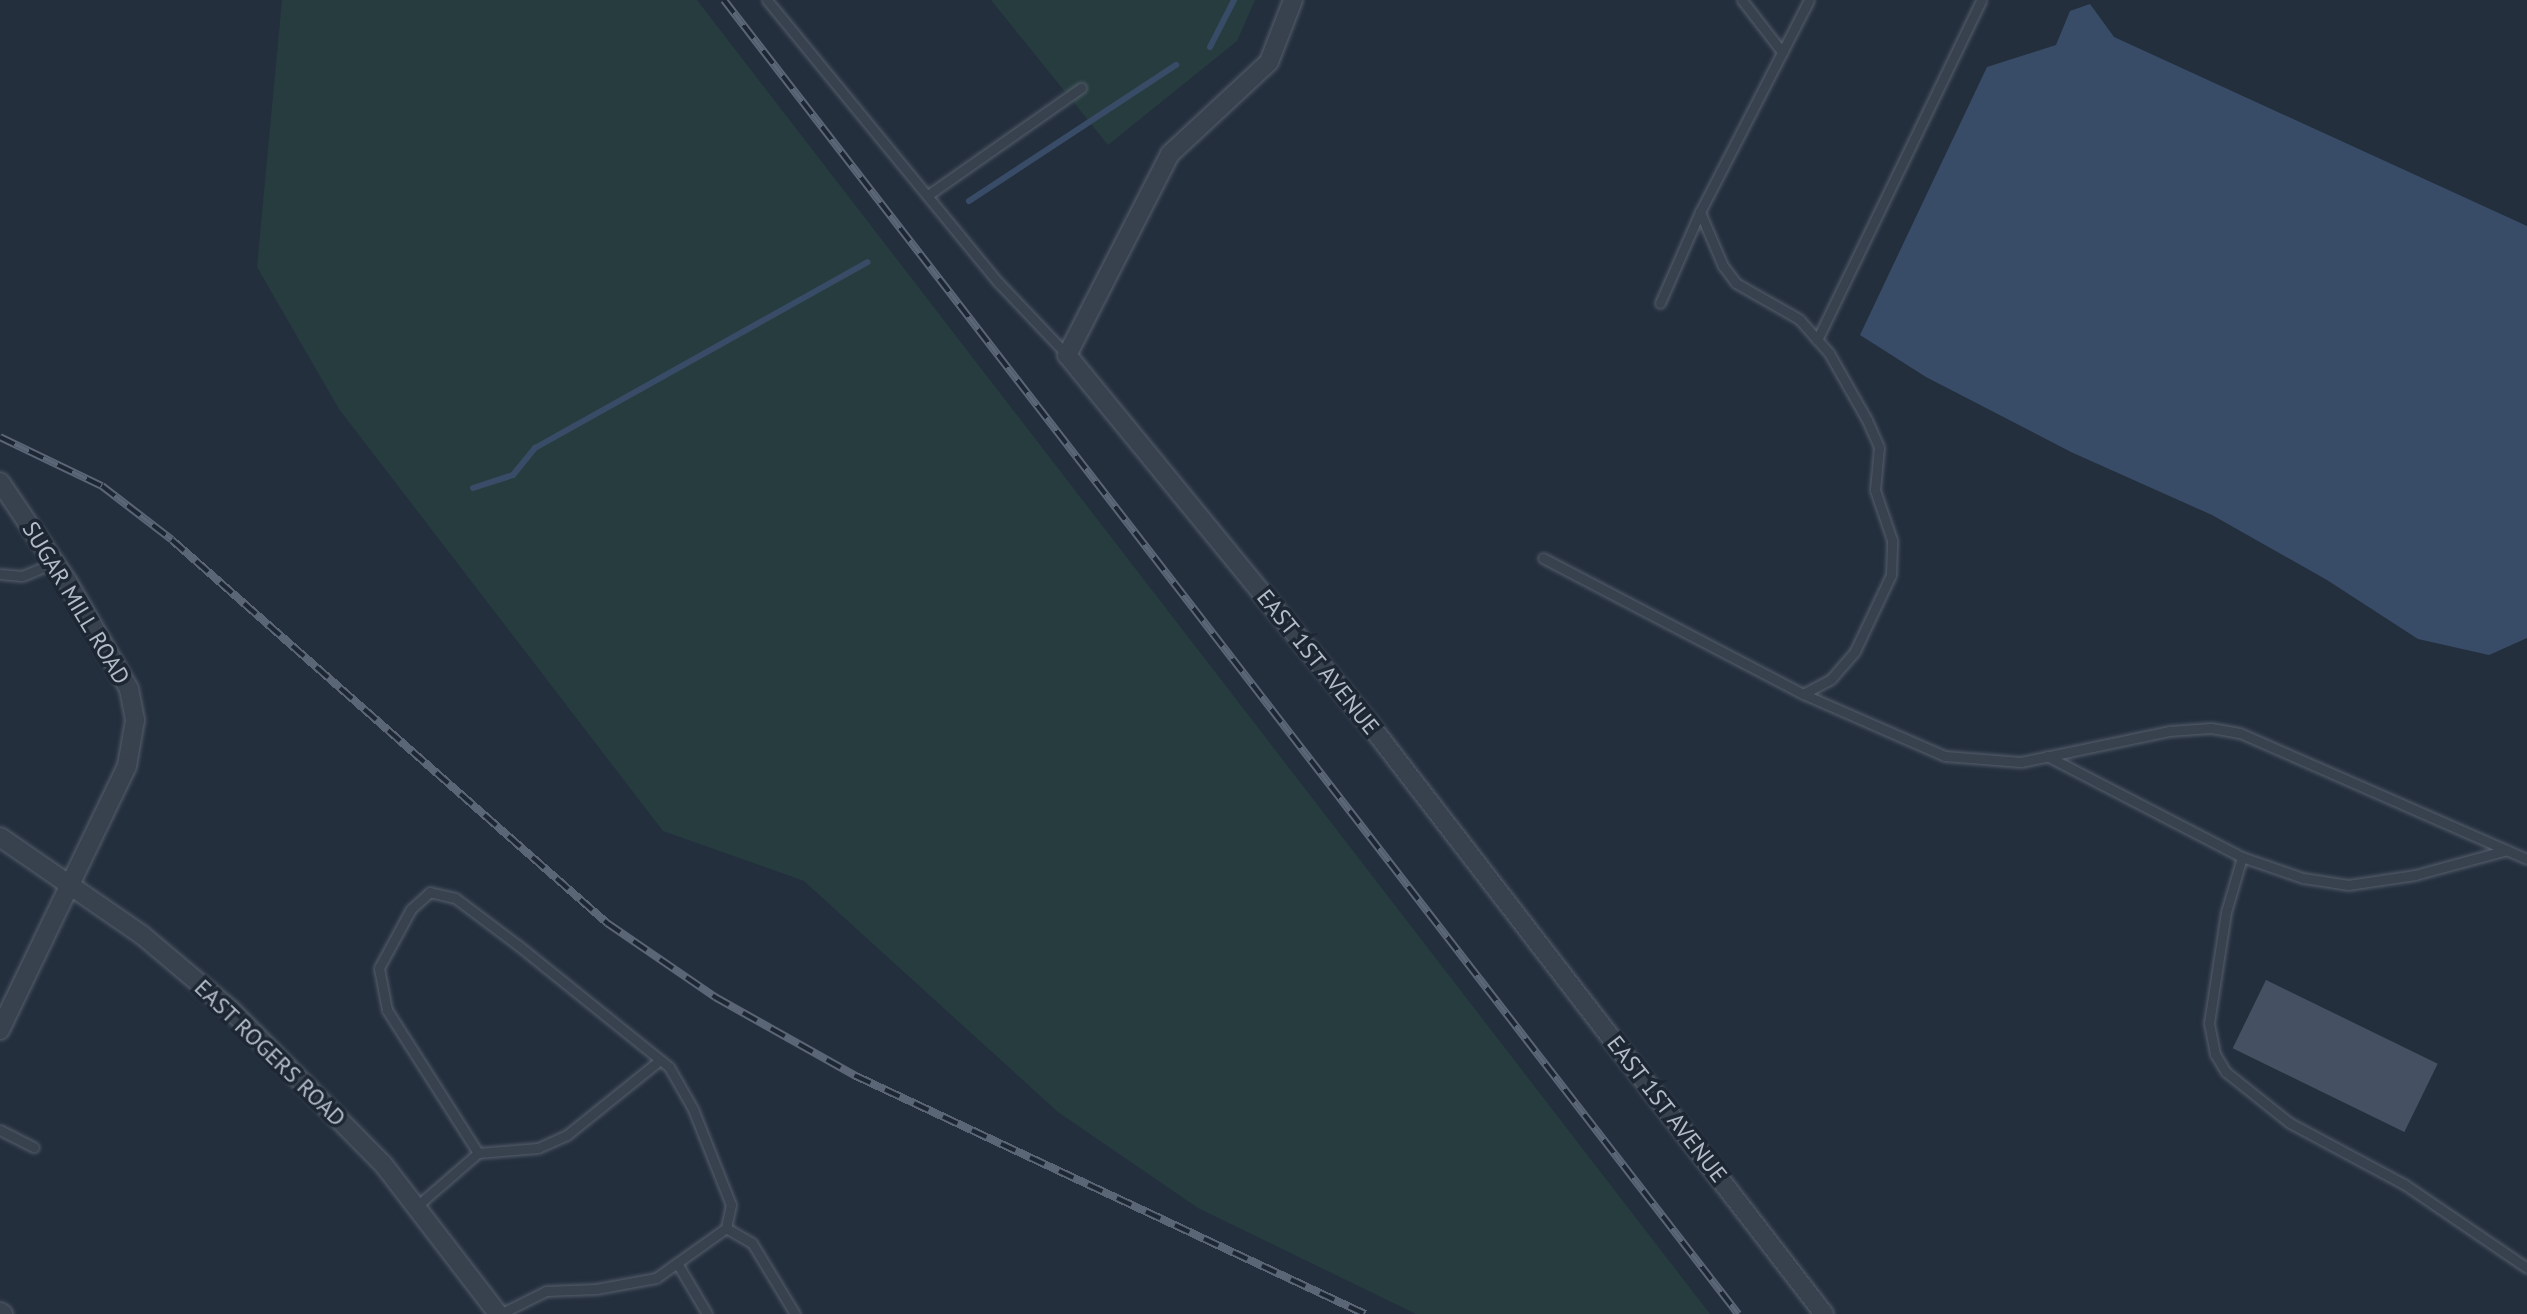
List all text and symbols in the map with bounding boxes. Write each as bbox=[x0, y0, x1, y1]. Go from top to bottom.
street label: SUGAR MILL ROAD bbox=[16, 516, 136, 690]
street label: EAST 1ST AVENUE bbox=[1250, 583, 1386, 741]
street label: EAST ROGERS ROAD bbox=[188, 974, 352, 1132]
street label: EAST 1ST AVENUE bbox=[1600, 1029, 1734, 1189]

